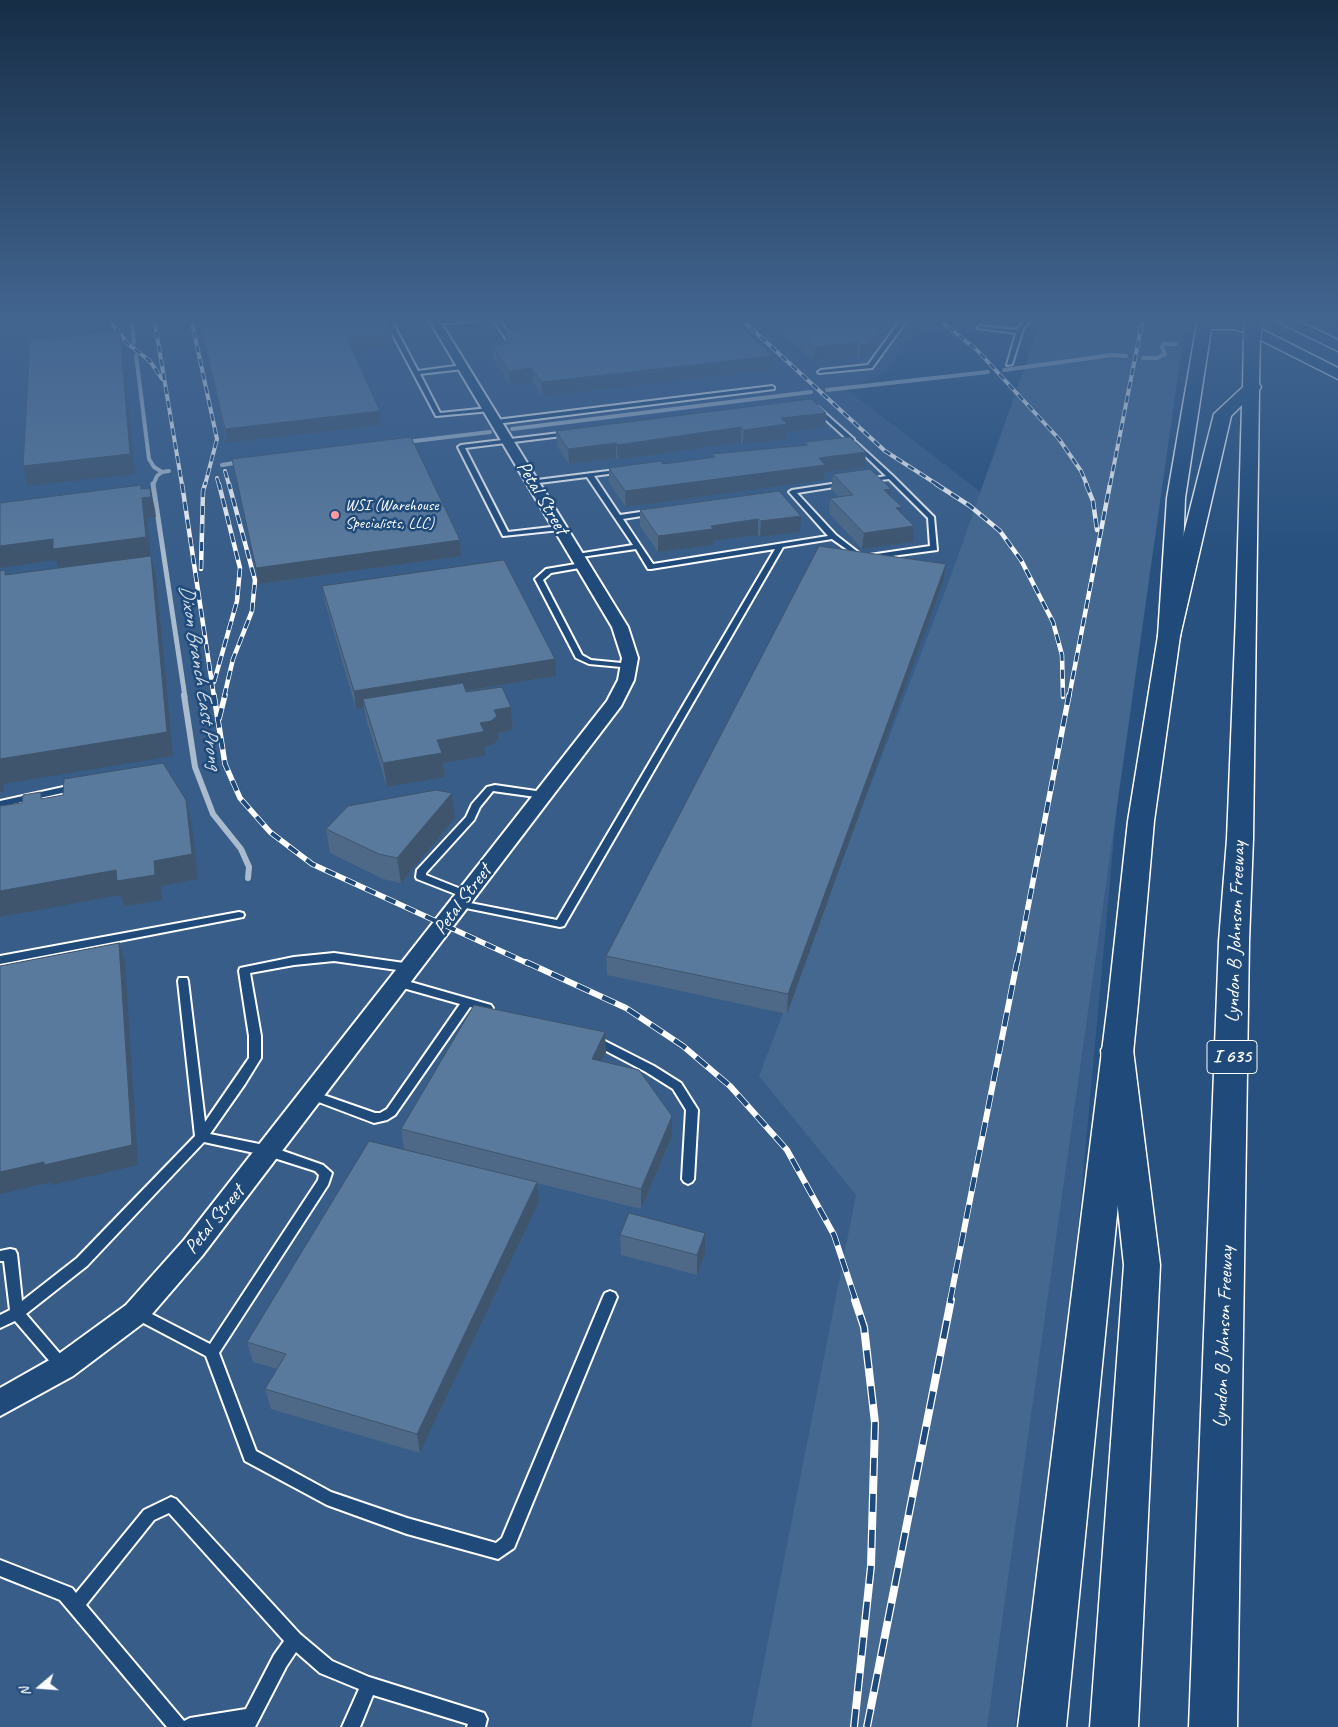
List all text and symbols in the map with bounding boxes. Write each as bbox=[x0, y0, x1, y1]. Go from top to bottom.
street label: Petal Street bbox=[511, 457, 573, 539]
place label: WSI (Warehouse Specialists, LLC) bbox=[345, 496, 438, 534]
marker: WSI (Warehouse Specialists, LLC) bbox=[329, 509, 341, 521]
water label: Dixon Branch East Prong bbox=[173, 583, 227, 771]
street label: Lyndon B Johnson Freeway bbox=[1221, 841, 1251, 1023]
street label: Petal Street bbox=[429, 860, 497, 940]
road number: I 635 bbox=[1207, 1040, 1257, 1074]
street label: Petal Street bbox=[180, 1181, 250, 1259]
street label: Lyndon B Johnson Freeway bbox=[1209, 1246, 1239, 1428]
north arrow bbox=[15, 1662, 65, 1712]
text: N bbox=[16, 1685, 35, 1699]

